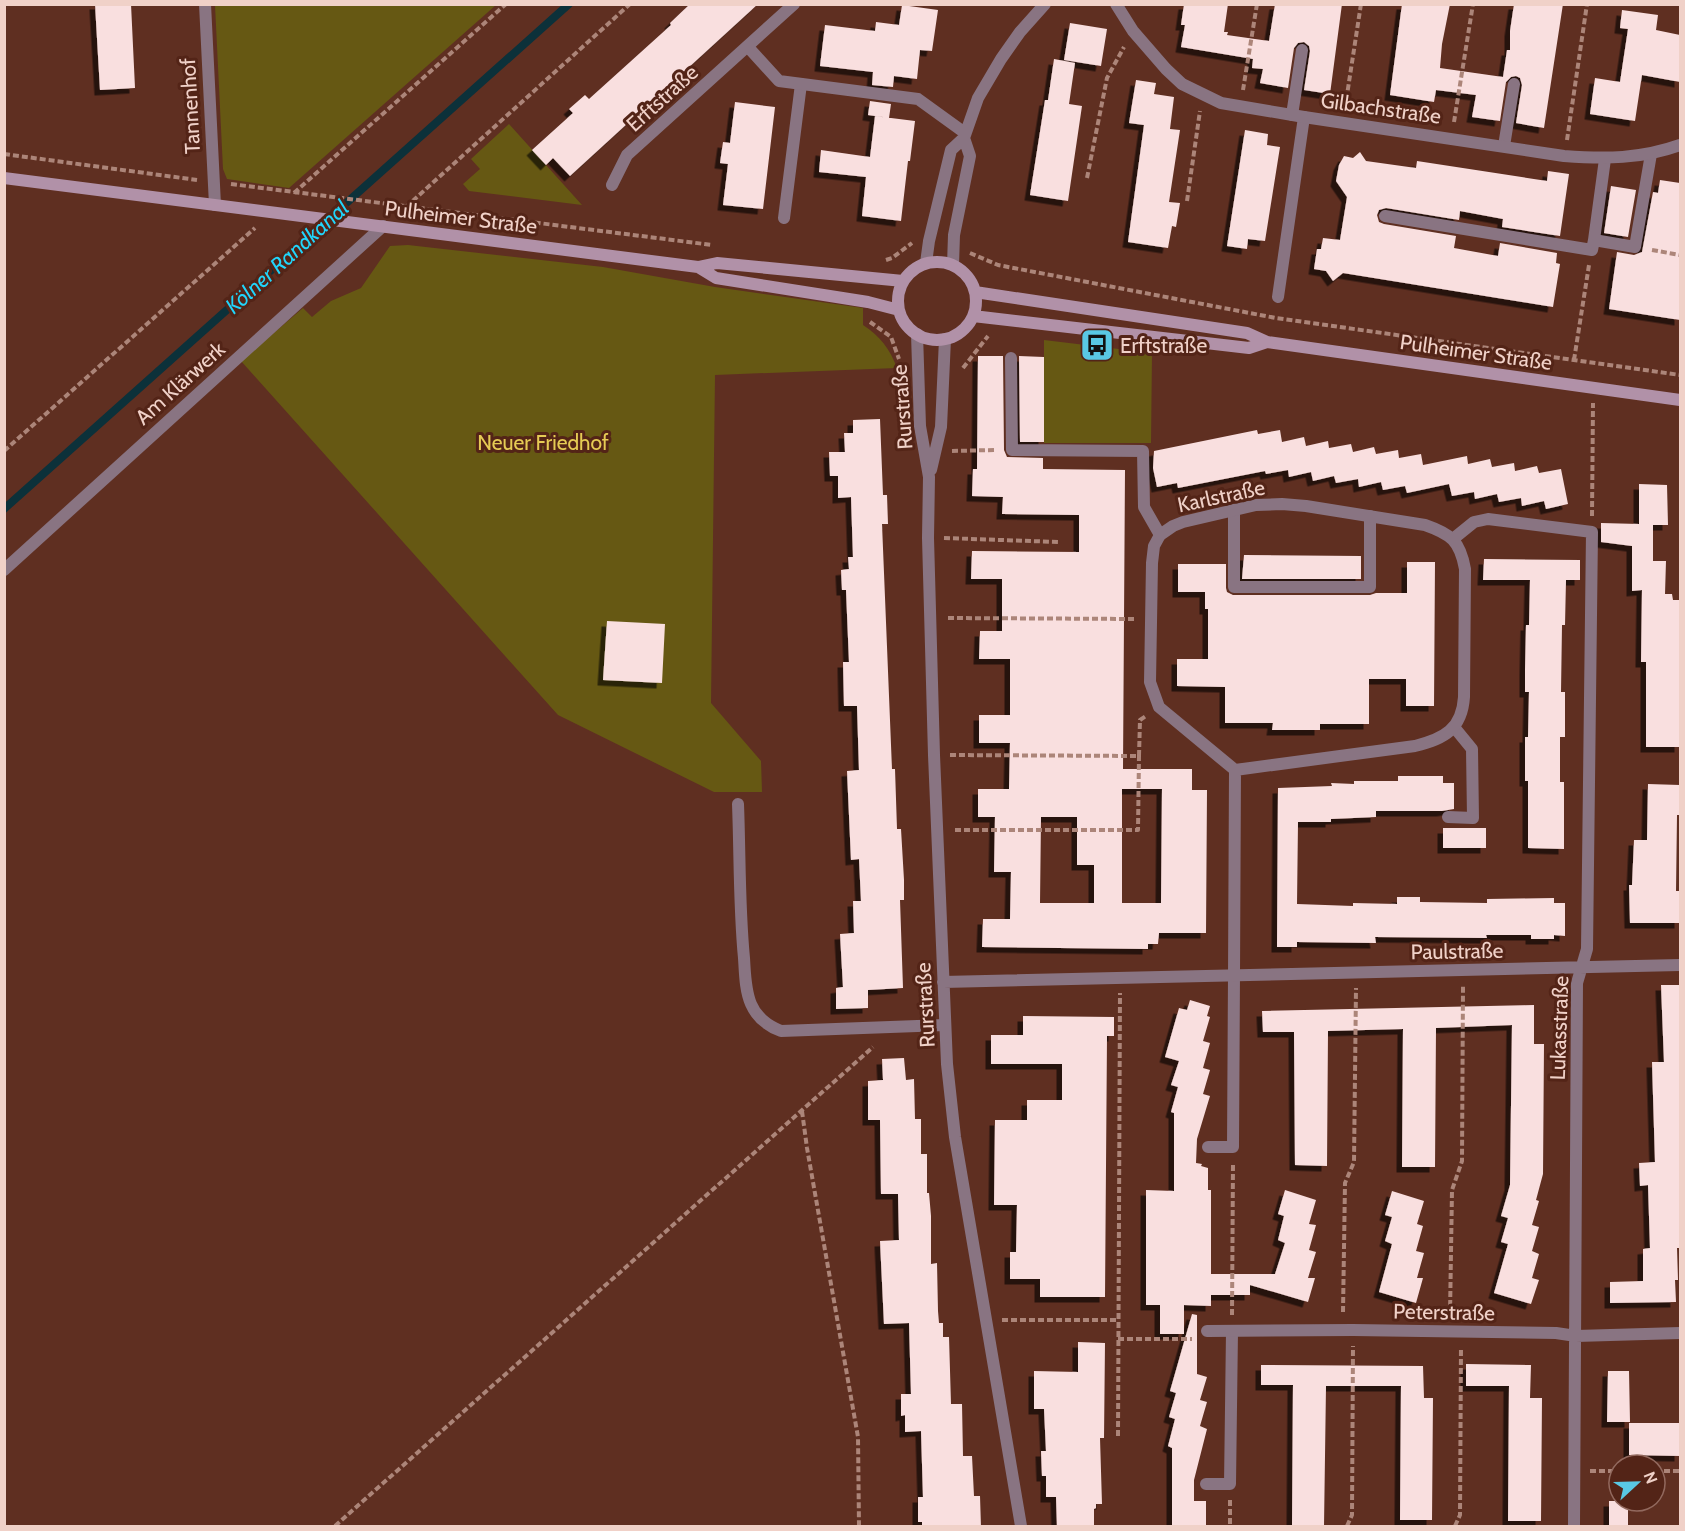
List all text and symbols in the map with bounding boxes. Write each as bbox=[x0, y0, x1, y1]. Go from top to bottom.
street label: Tannenhof bbox=[175, 57, 205, 154]
street label: Erftstraße bbox=[621, 59, 703, 136]
street label: Gilbachstraße bbox=[1319, 87, 1443, 129]
water label: Kölner Randkanal bbox=[220, 194, 355, 320]
street label: Pulheimer Straße bbox=[383, 195, 539, 239]
bus stop icon: Erftstraße bbox=[1079, 327, 1115, 363]
street label: Pulheimer Straße bbox=[1398, 329, 1554, 375]
place label: Erftstraße bbox=[1120, 333, 1207, 358]
street label: Am Klärwerk bbox=[130, 336, 230, 430]
street label: Rurstraße bbox=[887, 363, 917, 450]
park label: Neuer Friedhof bbox=[477, 430, 609, 455]
street label: Karlstraße bbox=[1175, 475, 1267, 517]
street label: Paulstraße bbox=[1410, 938, 1504, 964]
street label: Rurstraße bbox=[910, 962, 940, 1048]
street label: Lukasstraße bbox=[1545, 975, 1573, 1081]
street label: Peterstraße bbox=[1393, 1299, 1495, 1325]
north arrow bbox=[1607, 1453, 1667, 1513]
text: N bbox=[1640, 1469, 1661, 1486]

